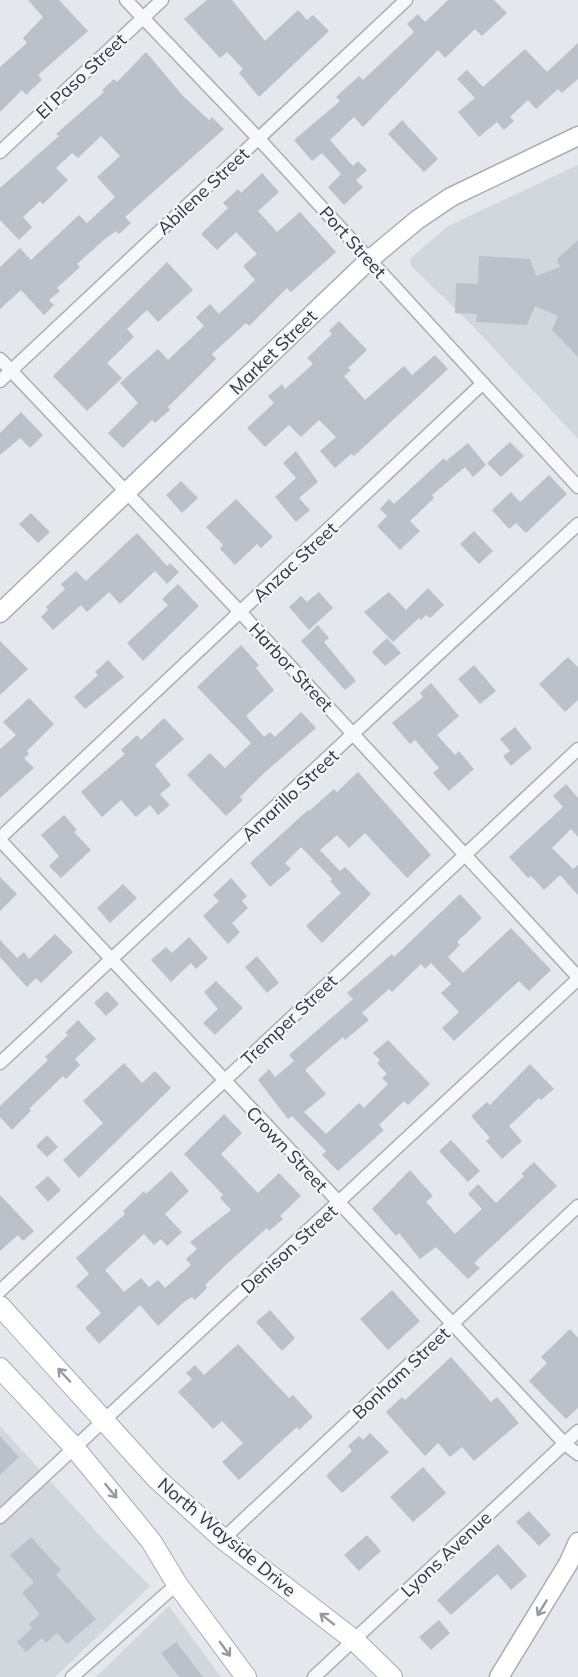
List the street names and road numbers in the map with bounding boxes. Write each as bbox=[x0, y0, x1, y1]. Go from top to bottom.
street label: El Paso Street bbox=[31, 28, 131, 124]
street label: Abilene Street bbox=[152, 143, 254, 239]
street label: Port Street bbox=[315, 201, 391, 283]
street label: Market Street bbox=[225, 305, 321, 399]
street label: Anzac Street bbox=[248, 517, 342, 607]
street label: Harbor Street bbox=[244, 618, 338, 716]
street label: Amarillo Street bbox=[237, 744, 343, 846]
street label: Tremper Street bbox=[236, 970, 342, 1070]
street label: Crown Street bbox=[241, 1101, 333, 1197]
street label: Denison Street bbox=[236, 1200, 342, 1298]
street label: Bonham Street bbox=[348, 1322, 454, 1424]
street label: North Wayside Drive bbox=[153, 1472, 301, 1602]
street label: Lyons Avenue bbox=[396, 1506, 496, 1602]

